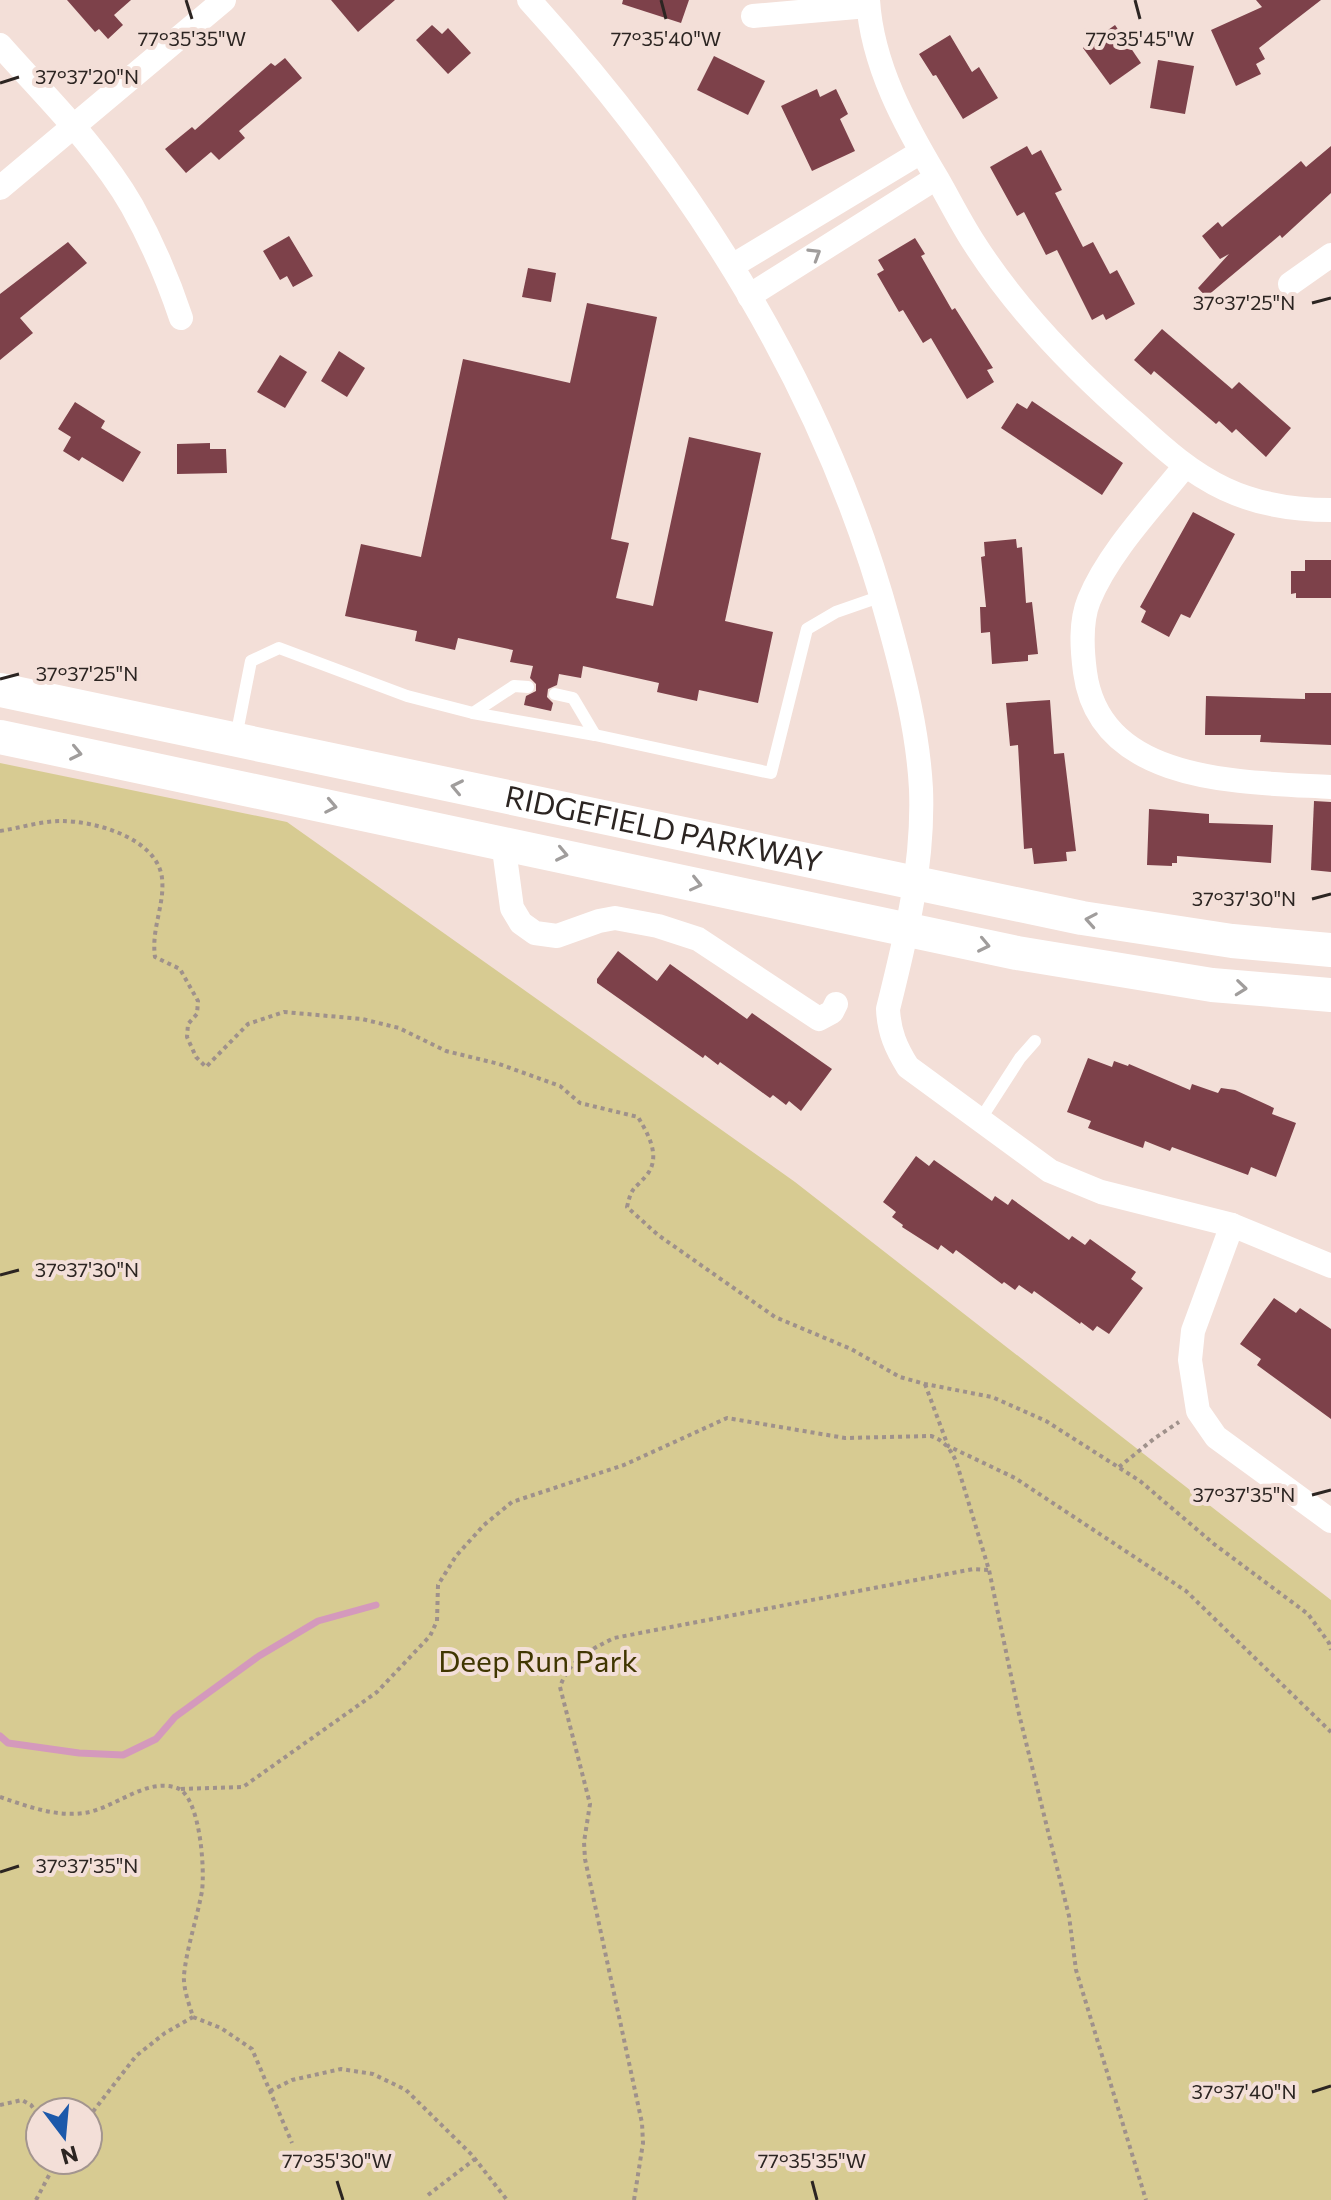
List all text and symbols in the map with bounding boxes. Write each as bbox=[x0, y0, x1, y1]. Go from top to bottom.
text: 77°35'35"W bbox=[138, 26, 246, 50]
text: 77°35'40"W bbox=[611, 26, 721, 50]
text: 77°35'45"W bbox=[1086, 26, 1194, 50]
text: 37°37'20"N bbox=[35, 64, 139, 88]
one-way arrow bbox=[806, 249, 821, 264]
text: 37°37'25"N bbox=[1193, 290, 1295, 314]
text: 37°37'25"N bbox=[36, 661, 138, 685]
one-way arrow bbox=[69, 744, 83, 761]
street label: RIDGEFIELD PARKWAY bbox=[502, 776, 826, 879]
one-way arrow bbox=[450, 779, 464, 796]
one-way arrow bbox=[324, 797, 337, 814]
one-way arrow bbox=[555, 845, 568, 862]
one-way arrow bbox=[689, 875, 702, 892]
text: 37°37'30"N bbox=[1192, 886, 1296, 910]
one-way arrow bbox=[1084, 912, 1098, 929]
one-way arrow bbox=[977, 936, 991, 953]
one-way arrow bbox=[1235, 979, 1248, 996]
text: 37°37'30"N bbox=[35, 1257, 139, 1281]
text: 37°37'35"N bbox=[1193, 1482, 1295, 1506]
park label: Deep Run Park bbox=[438, 1641, 638, 1678]
text: 37°37'35"N bbox=[36, 1853, 138, 1877]
text: 37°37'40"N bbox=[1192, 2079, 1296, 2103]
north arrow bbox=[24, 2096, 104, 2176]
text: N bbox=[58, 2140, 81, 2171]
text: 77°35'30"W bbox=[282, 2148, 392, 2172]
text: 77°35'35"W bbox=[758, 2148, 866, 2172]

